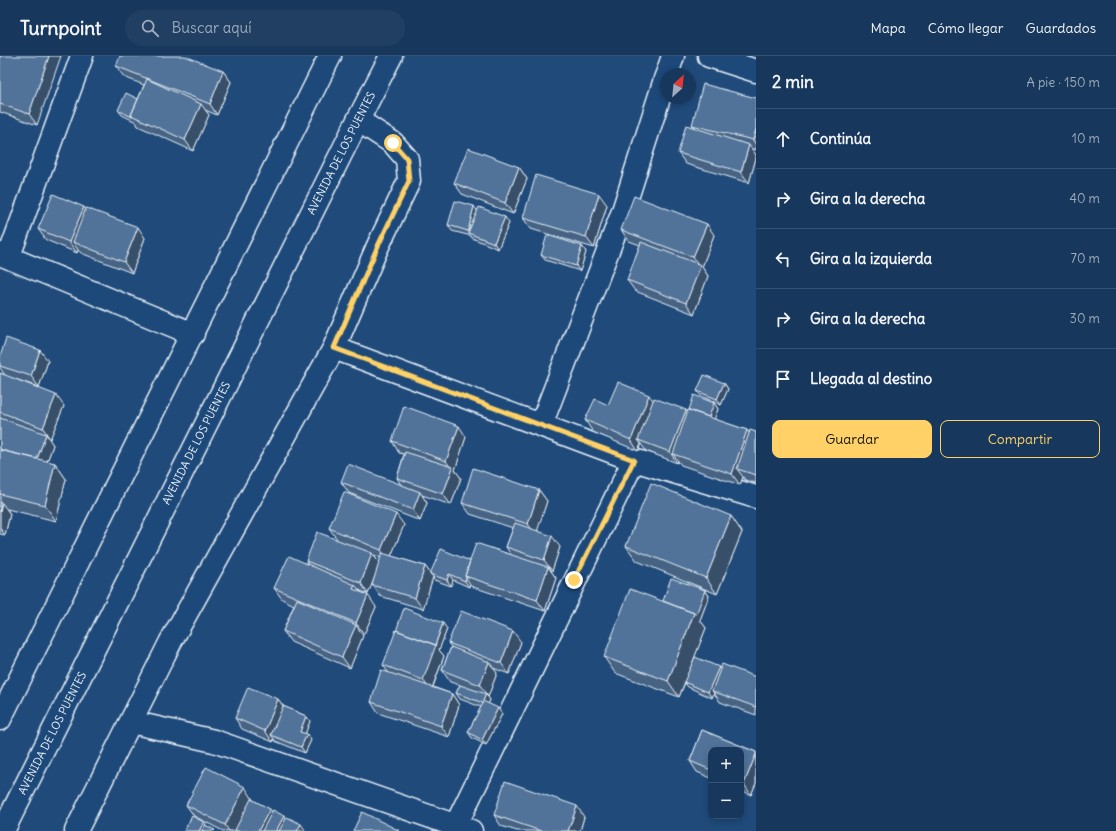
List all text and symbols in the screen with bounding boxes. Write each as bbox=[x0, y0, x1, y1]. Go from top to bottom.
search box bbox=[125, 10, 405, 46]
text: Turnpoint bbox=[20, 16, 101, 40]
icon: search bbox=[139, 17, 161, 39]
text: Buscar aquí bbox=[171, 18, 252, 37]
text: Mapa bbox=[871, 19, 906, 37]
text: Cómo llegar bbox=[928, 19, 1004, 37]
text: Guardados bbox=[1026, 19, 1096, 37]
north arrow bbox=[660, 68, 696, 104]
text: 2 min bbox=[772, 71, 814, 93]
text: A pie · 150 m bbox=[1026, 74, 1100, 91]
street label: AVENIDA DE LOS PUENTES bbox=[304, 89, 378, 217]
icon: ahead bbox=[772, 128, 794, 150]
text: Continúa bbox=[810, 129, 871, 148]
text: 10 m bbox=[1072, 130, 1100, 147]
route start bbox=[384, 134, 402, 152]
icon: right bbox=[772, 188, 794, 210]
text: Gira a la derecha bbox=[810, 189, 925, 208]
text: 40 m bbox=[1069, 190, 1100, 207]
icon: left bbox=[772, 248, 794, 270]
text: Gira a la izquierda bbox=[810, 249, 932, 268]
text: 70 m bbox=[1071, 250, 1100, 267]
icon: right bbox=[772, 308, 794, 330]
text: Gira a la derecha bbox=[810, 309, 925, 328]
text: 30 m bbox=[1070, 310, 1100, 327]
icon: arrive bbox=[772, 368, 794, 390]
text: Llegada al destino bbox=[810, 369, 932, 388]
street label: AVENIDA DE LOS PUENTES bbox=[159, 379, 233, 507]
button: Guardar bbox=[772, 420, 932, 458]
button: Compartir bbox=[940, 420, 1100, 458]
route end bbox=[565, 571, 583, 589]
street label: AVENIDA DE LOS PUENTES bbox=[15, 669, 89, 797]
map controls bbox=[708, 747, 744, 819]
button: + bbox=[708, 747, 744, 783]
button: − bbox=[708, 783, 744, 819]

